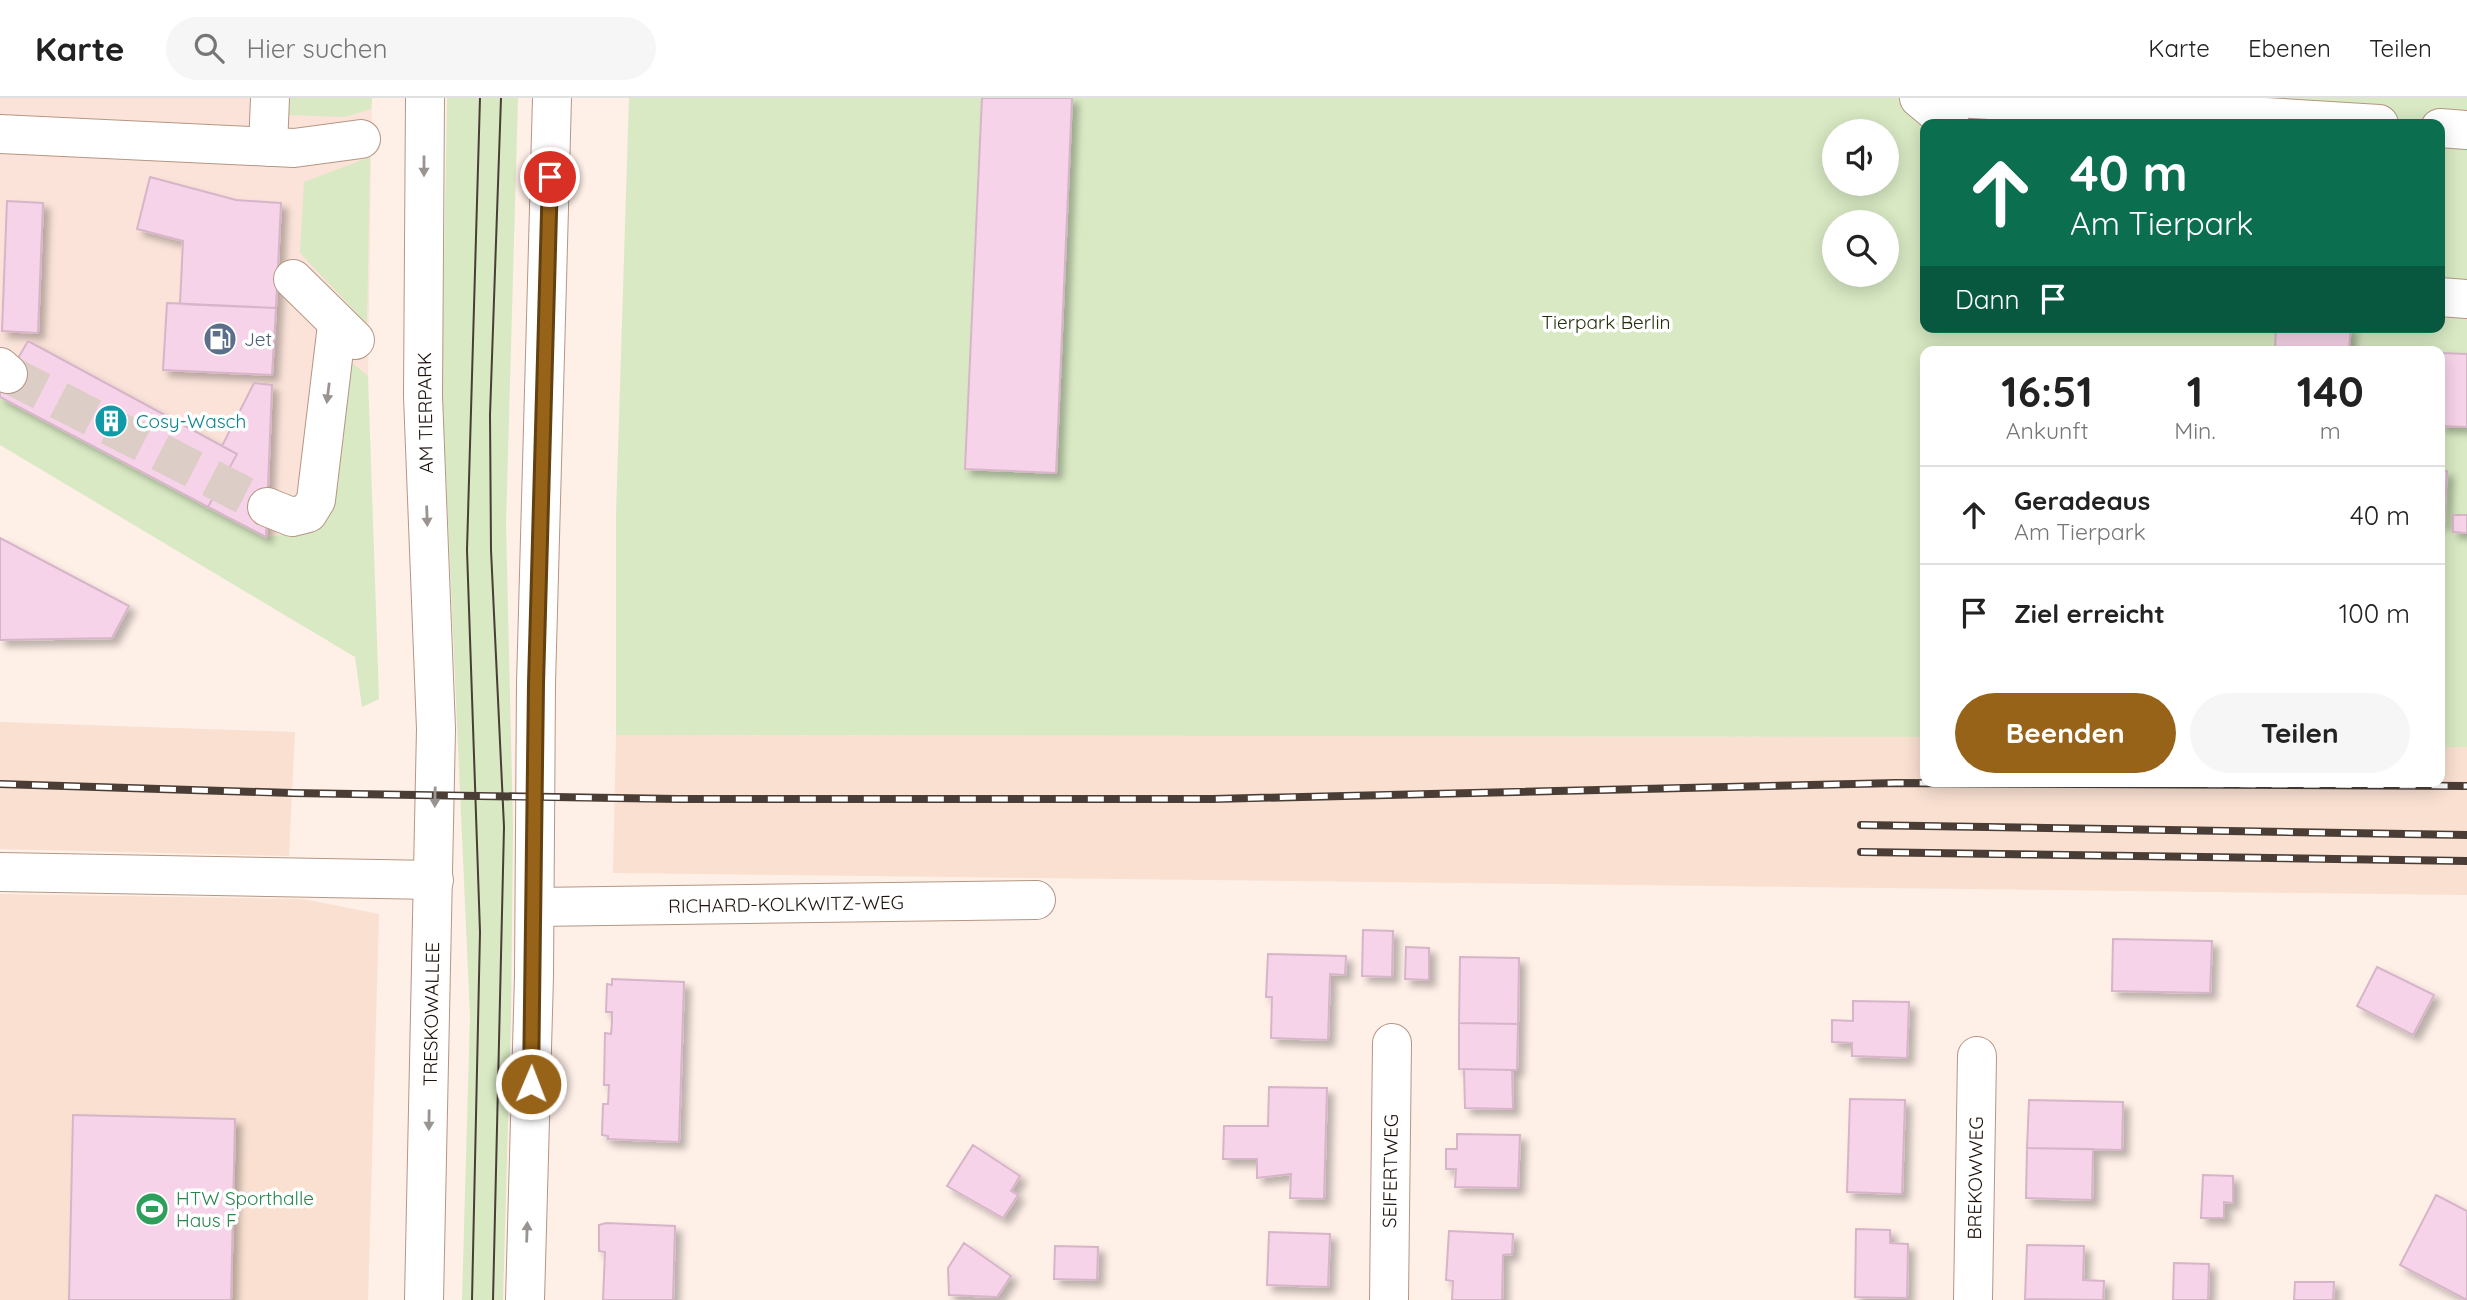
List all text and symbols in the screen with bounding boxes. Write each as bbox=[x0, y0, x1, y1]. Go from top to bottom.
search box bbox=[166, 17, 656, 80]
text: Karte bbox=[35, 28, 124, 69]
icon: search bbox=[190, 29, 228, 67]
text: Hier suchen bbox=[246, 32, 388, 65]
text: Karte bbox=[2148, 33, 2210, 63]
text: Ebenen bbox=[2248, 33, 2331, 63]
text: Teilen bbox=[2369, 33, 2432, 63]
map controls bbox=[1822, 119, 1899, 287]
button: sound bbox=[1822, 119, 1899, 196]
text: 40 m bbox=[2070, 142, 2188, 203]
pin bbox=[520, 147, 580, 207]
icon: ahead bbox=[1955, 147, 2046, 238]
one-way arrow bbox=[419, 155, 430, 177]
icon: arrive bbox=[531, 158, 569, 196]
text: Am Tierpark bbox=[2070, 203, 2253, 243]
button: search bbox=[1822, 210, 1899, 287]
icon: arrive bbox=[2034, 280, 2072, 318]
text: Dann bbox=[1955, 283, 2020, 316]
park label: Tierpark Berlin bbox=[1541, 310, 1671, 334]
fuel station icon: Jet bbox=[201, 320, 239, 358]
place label: Jet bbox=[244, 327, 272, 351]
street label: AM TIERPARK bbox=[412, 352, 438, 474]
text: 16:51 bbox=[2001, 365, 2093, 418]
text: 1 bbox=[2187, 365, 2203, 418]
text: 140 bbox=[2297, 365, 2364, 418]
one-way arrow bbox=[323, 382, 334, 404]
building icon: Cosy-Wasch bbox=[92, 402, 130, 440]
place label: Cosy-Wasch bbox=[136, 409, 246, 433]
text: Ankunft bbox=[2006, 416, 2089, 445]
text: Min. bbox=[2174, 416, 2216, 445]
text: m bbox=[2320, 416, 2341, 445]
text: Geradeaus bbox=[2014, 484, 2150, 517]
icon: ahead bbox=[1955, 496, 1993, 534]
text: 40 m bbox=[2350, 499, 2410, 532]
one-way arrow bbox=[422, 505, 433, 527]
text: Am Tierpark bbox=[2014, 517, 2146, 546]
icon: arrive bbox=[1955, 594, 1993, 632]
text: Ziel erreicht bbox=[2014, 597, 2165, 630]
text: 100 m bbox=[2339, 597, 2410, 630]
button: Beenden bbox=[1955, 693, 2176, 773]
button: Teilen bbox=[2190, 693, 2410, 773]
one-way arrow bbox=[429, 786, 441, 808]
street label: RICHARD-KOLKWITZ-WEG bbox=[668, 890, 904, 918]
street label: TRESKOWALLEE bbox=[418, 942, 444, 1086]
position arrow bbox=[494, 1047, 568, 1121]
one-way arrow bbox=[423, 1109, 434, 1131]
street label: SEIFERTWEG bbox=[1377, 1114, 1403, 1228]
street label: BREKOWWEG bbox=[1962, 1116, 1988, 1240]
place label: HTW Sporthalle Haus F bbox=[176, 1186, 314, 1232]
sports icon: HTW Sporthalle Haus F bbox=[133, 1190, 171, 1228]
one-way arrow bbox=[521, 1221, 532, 1243]

